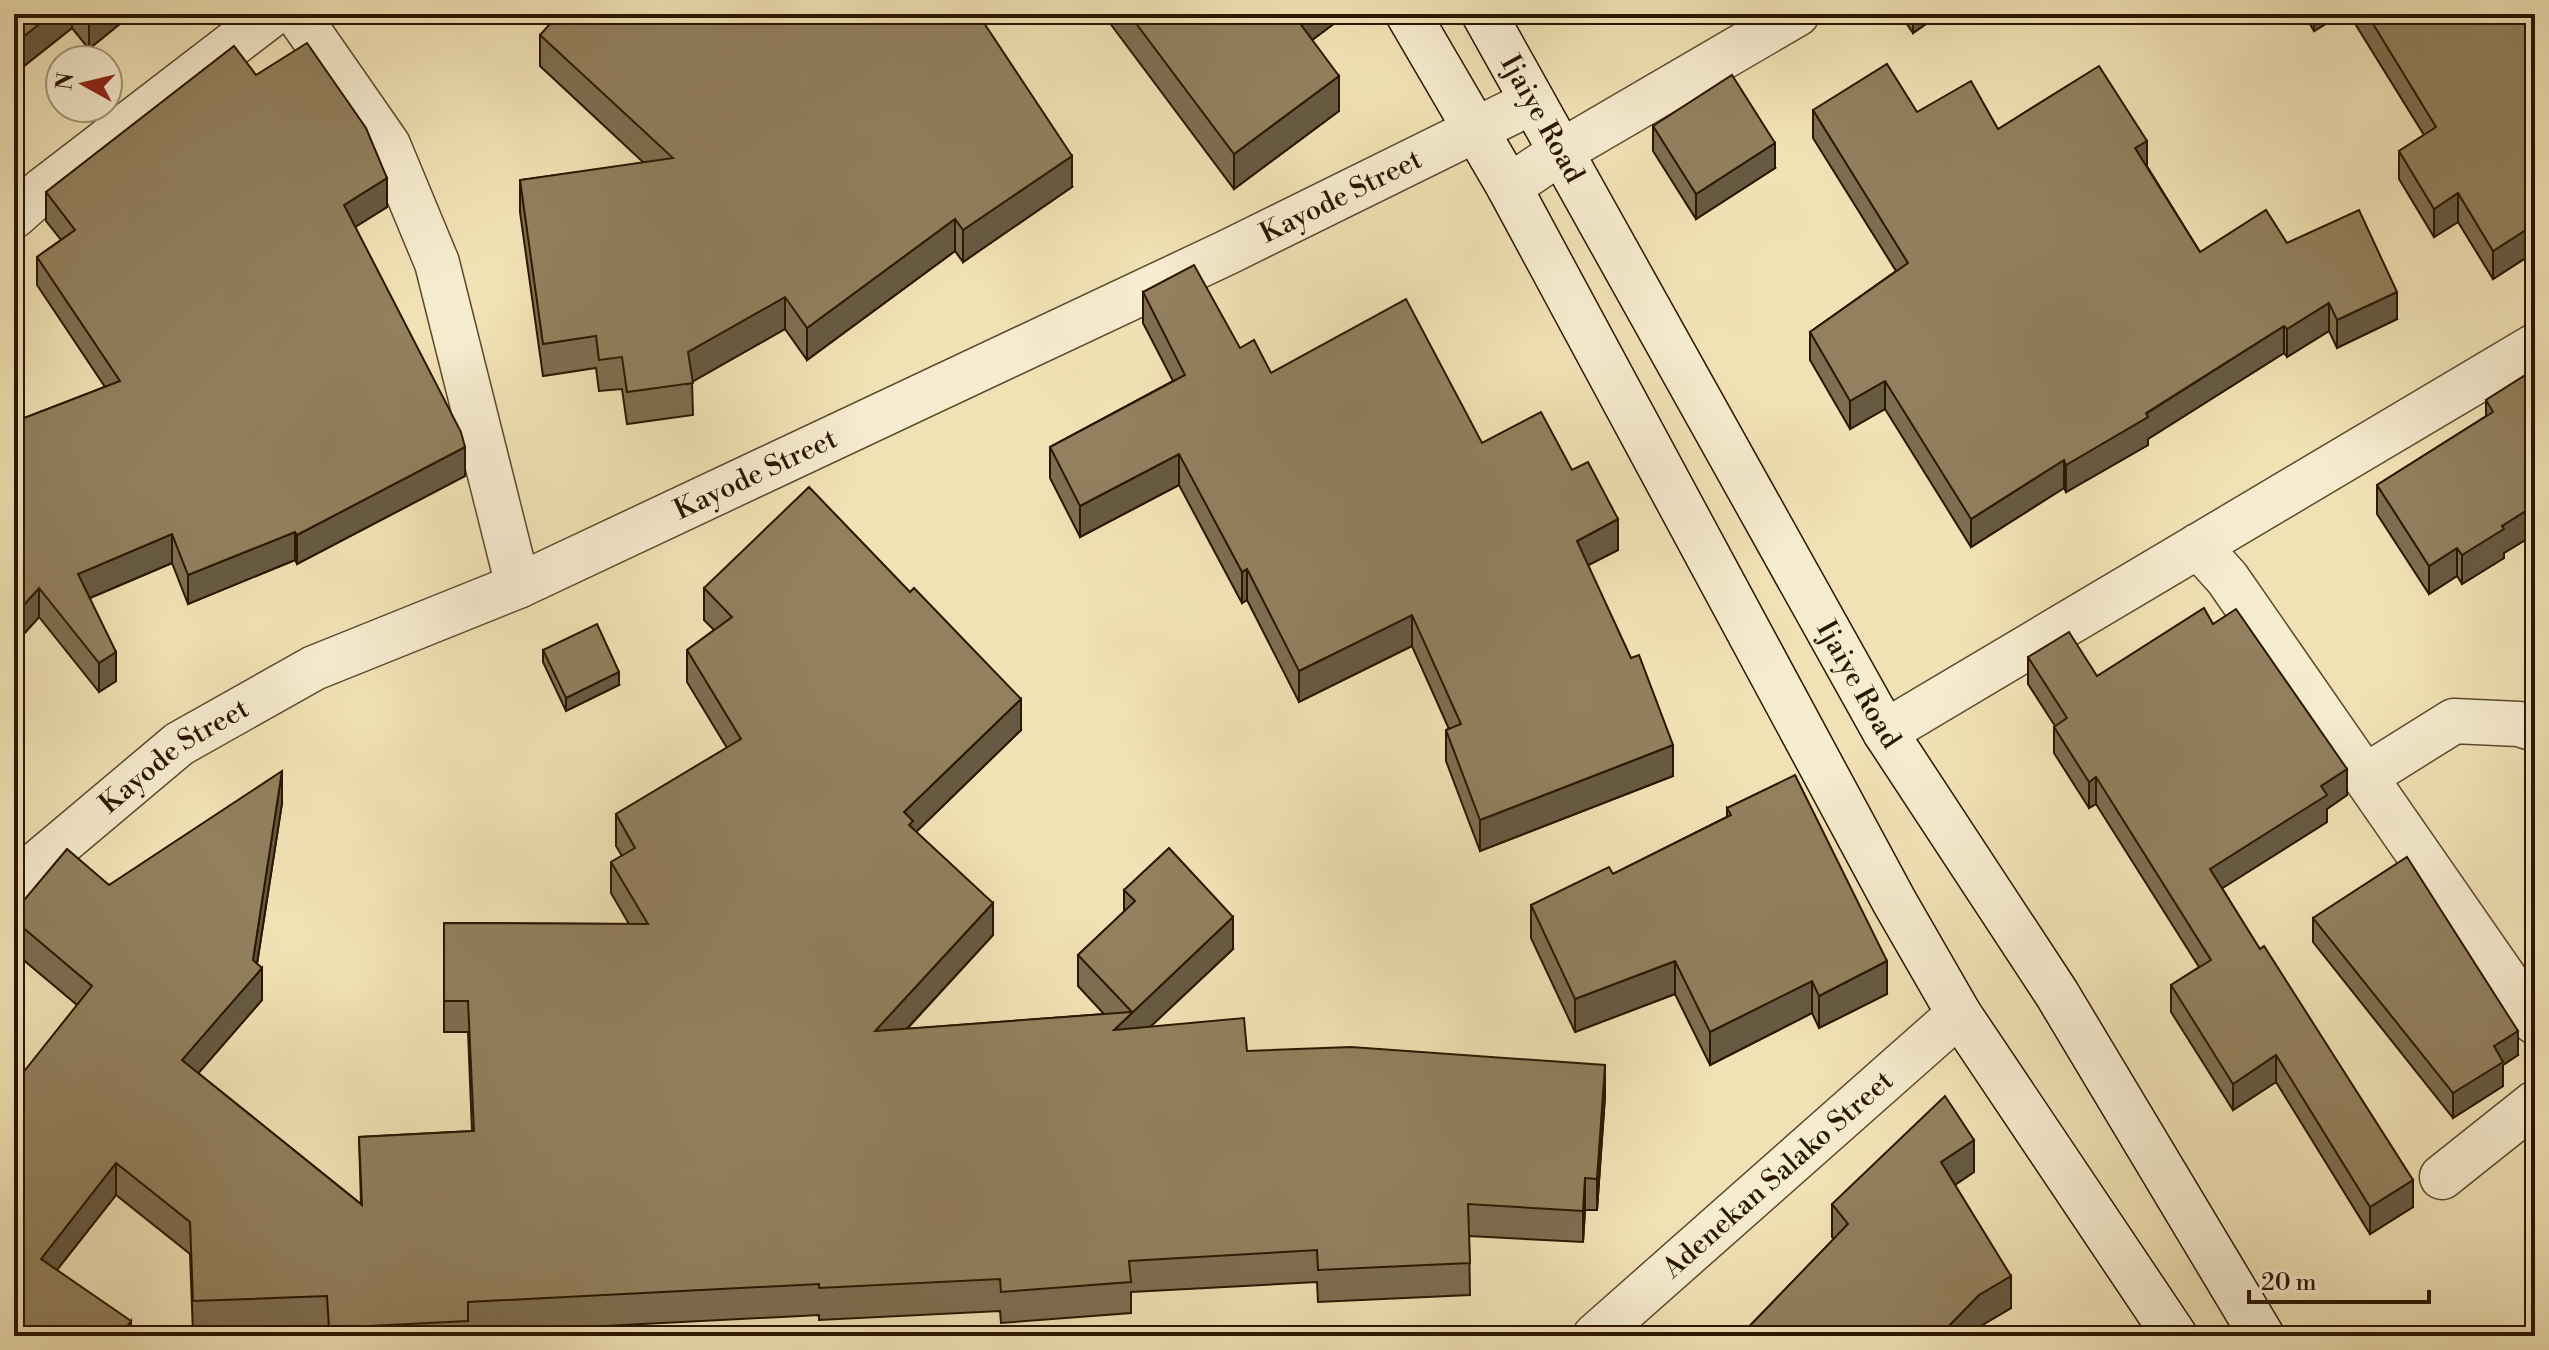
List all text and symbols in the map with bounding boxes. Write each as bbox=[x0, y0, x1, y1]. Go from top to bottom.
north arrow bbox=[44, 44, 124, 124]
street label: Ijaiye Road bbox=[1493, 49, 1592, 189]
text: N bbox=[51, 70, 80, 92]
street label: Kayode Street bbox=[1254, 142, 1428, 251]
street label: Kayode Street bbox=[668, 421, 843, 528]
street label: Ijaiye Road bbox=[1809, 614, 1909, 755]
street label: Kayode Street bbox=[92, 691, 255, 821]
street label: Adenekan Salako Street bbox=[1654, 1063, 1900, 1286]
scale bar bbox=[2249, 1254, 2429, 1304]
text: 20 m bbox=[2261, 1268, 2317, 1298]

